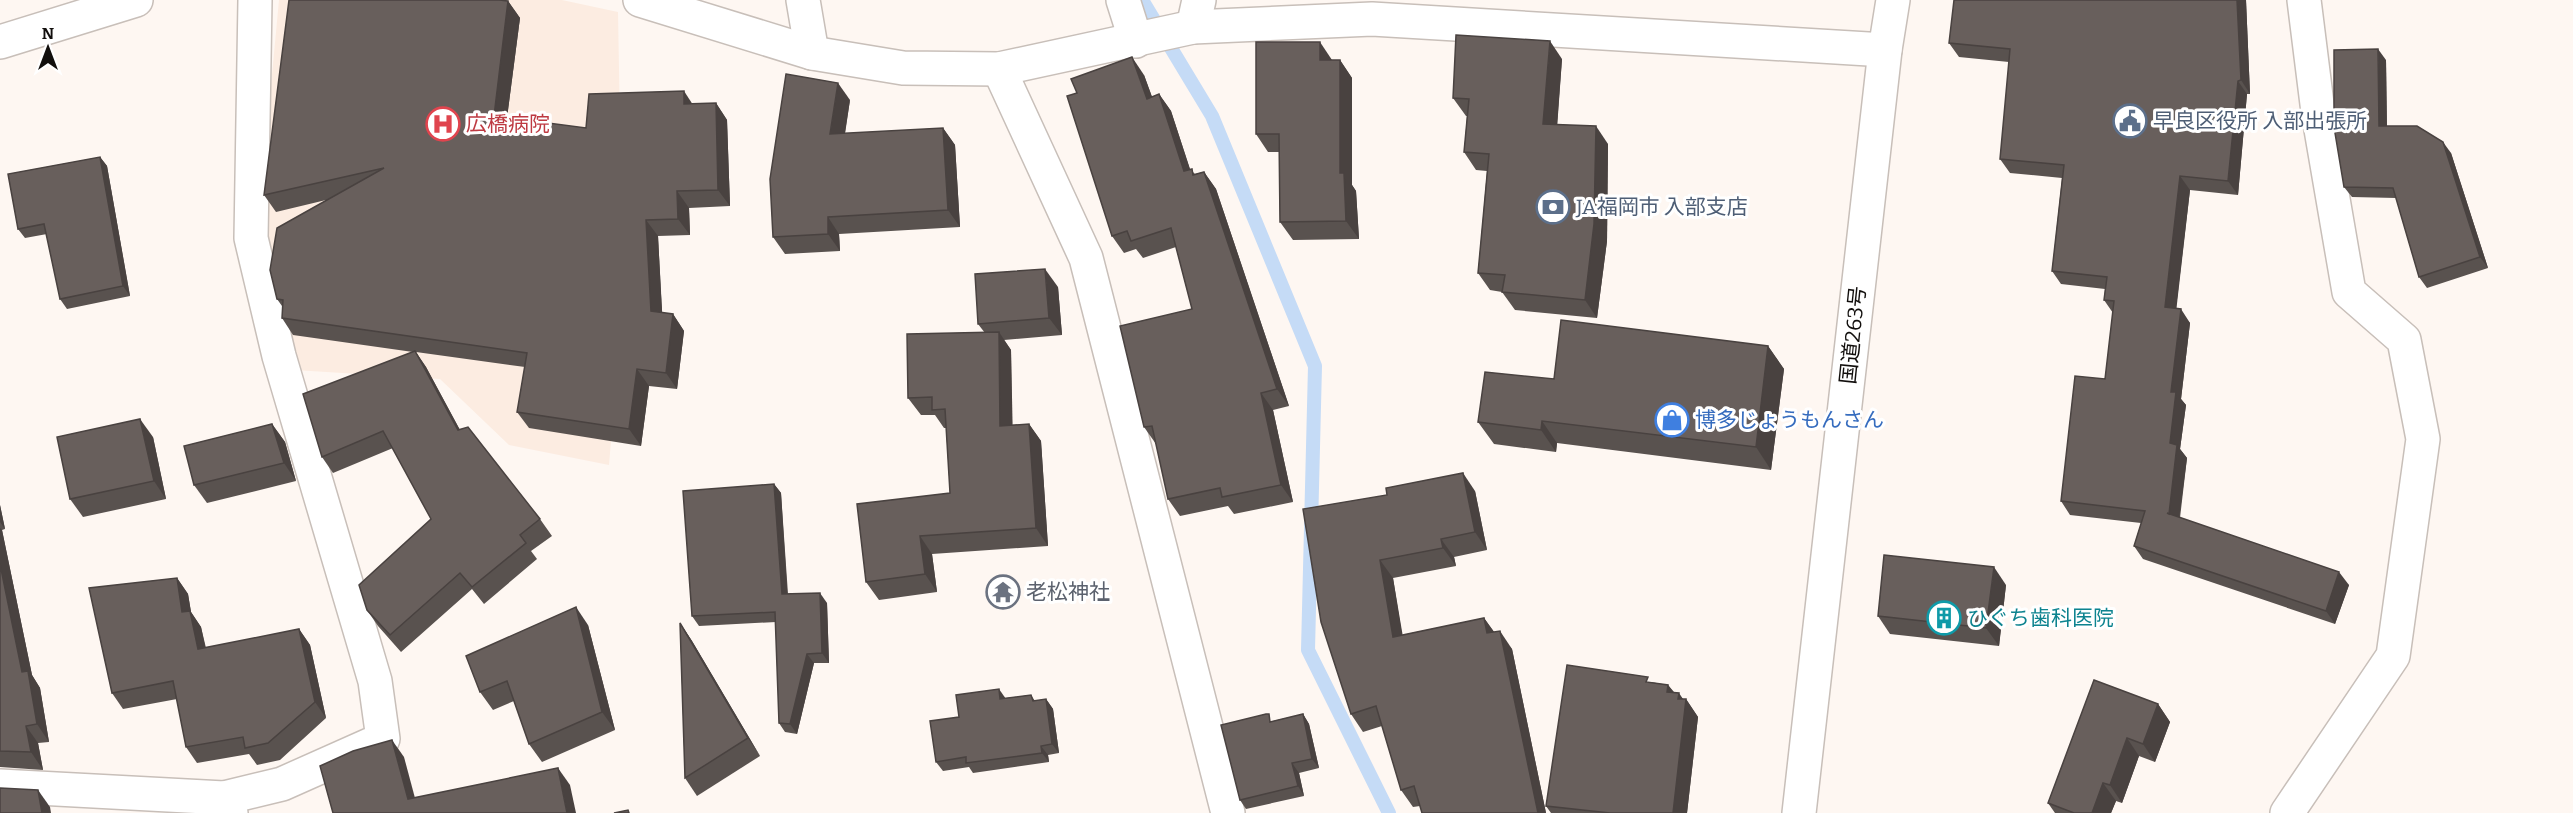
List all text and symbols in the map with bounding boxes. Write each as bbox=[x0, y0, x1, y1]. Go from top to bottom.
north arrow bbox=[18, 18, 78, 78]
text: N bbox=[42, 24, 54, 43]
public building icon: 早良区役所 入部出張所 bbox=[2112, 103, 2148, 139]
hospital icon: 広橋病院 bbox=[425, 106, 461, 142]
place label: 早良区役所 入部出張所 bbox=[2153, 108, 2367, 134]
place label: 広橋病院 bbox=[466, 111, 550, 137]
bank icon: JA福岡市 入部支店 bbox=[1535, 189, 1571, 225]
place label: JA福岡市 入部支店 bbox=[1575, 194, 1748, 220]
street label: 国道263号 bbox=[1835, 285, 1871, 385]
shop icon: 博多じょうもんさん bbox=[1654, 402, 1690, 438]
place label: 博多じょうもんさん bbox=[1695, 407, 1884, 433]
temple icon: 老松神社 bbox=[985, 574, 1021, 610]
place label: 老松神社 bbox=[1026, 579, 1110, 605]
building icon: ひぐち歯科医院 bbox=[1926, 600, 1962, 636]
place label: ひぐち歯科医院 bbox=[1967, 605, 2114, 631]

